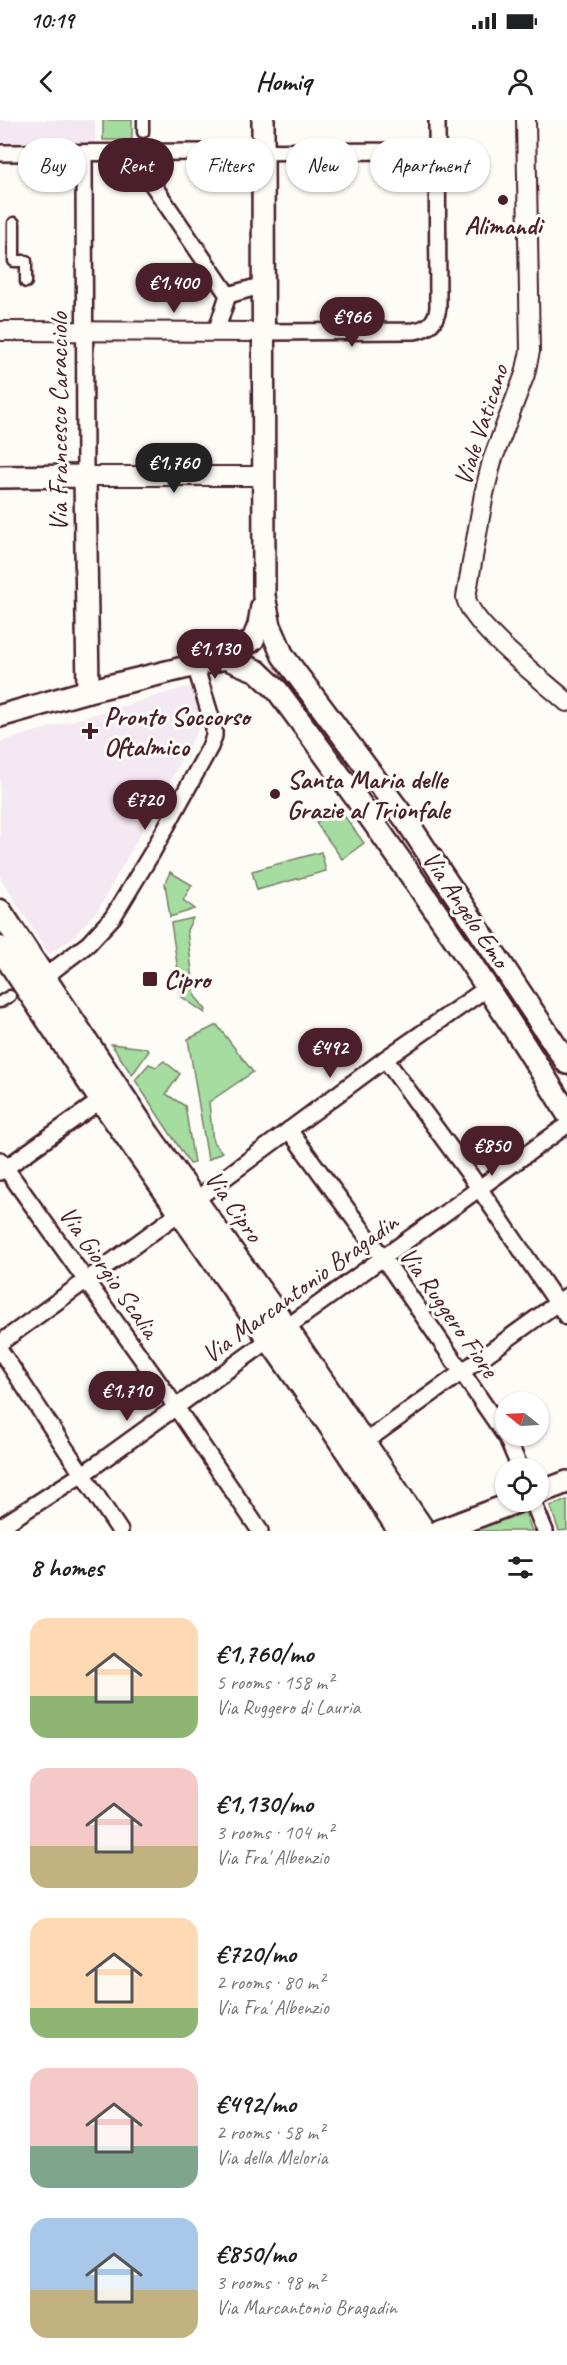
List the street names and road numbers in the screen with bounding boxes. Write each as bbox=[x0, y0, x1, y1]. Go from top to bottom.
street label: Via Francesco Caracciolo bbox=[42, 311, 75, 532]
street label: Viale Vaticano bbox=[446, 359, 517, 490]
street label: Via Angelo Emo bbox=[415, 844, 519, 976]
street label: Via Cipro bbox=[198, 1164, 272, 1250]
street label: Via Giorgio Scalia bbox=[51, 1200, 168, 1346]
street label: Via Marcantonio Bragadin bbox=[195, 1205, 406, 1370]
street label: Via Ruggero Fiore bbox=[392, 1240, 507, 1385]

